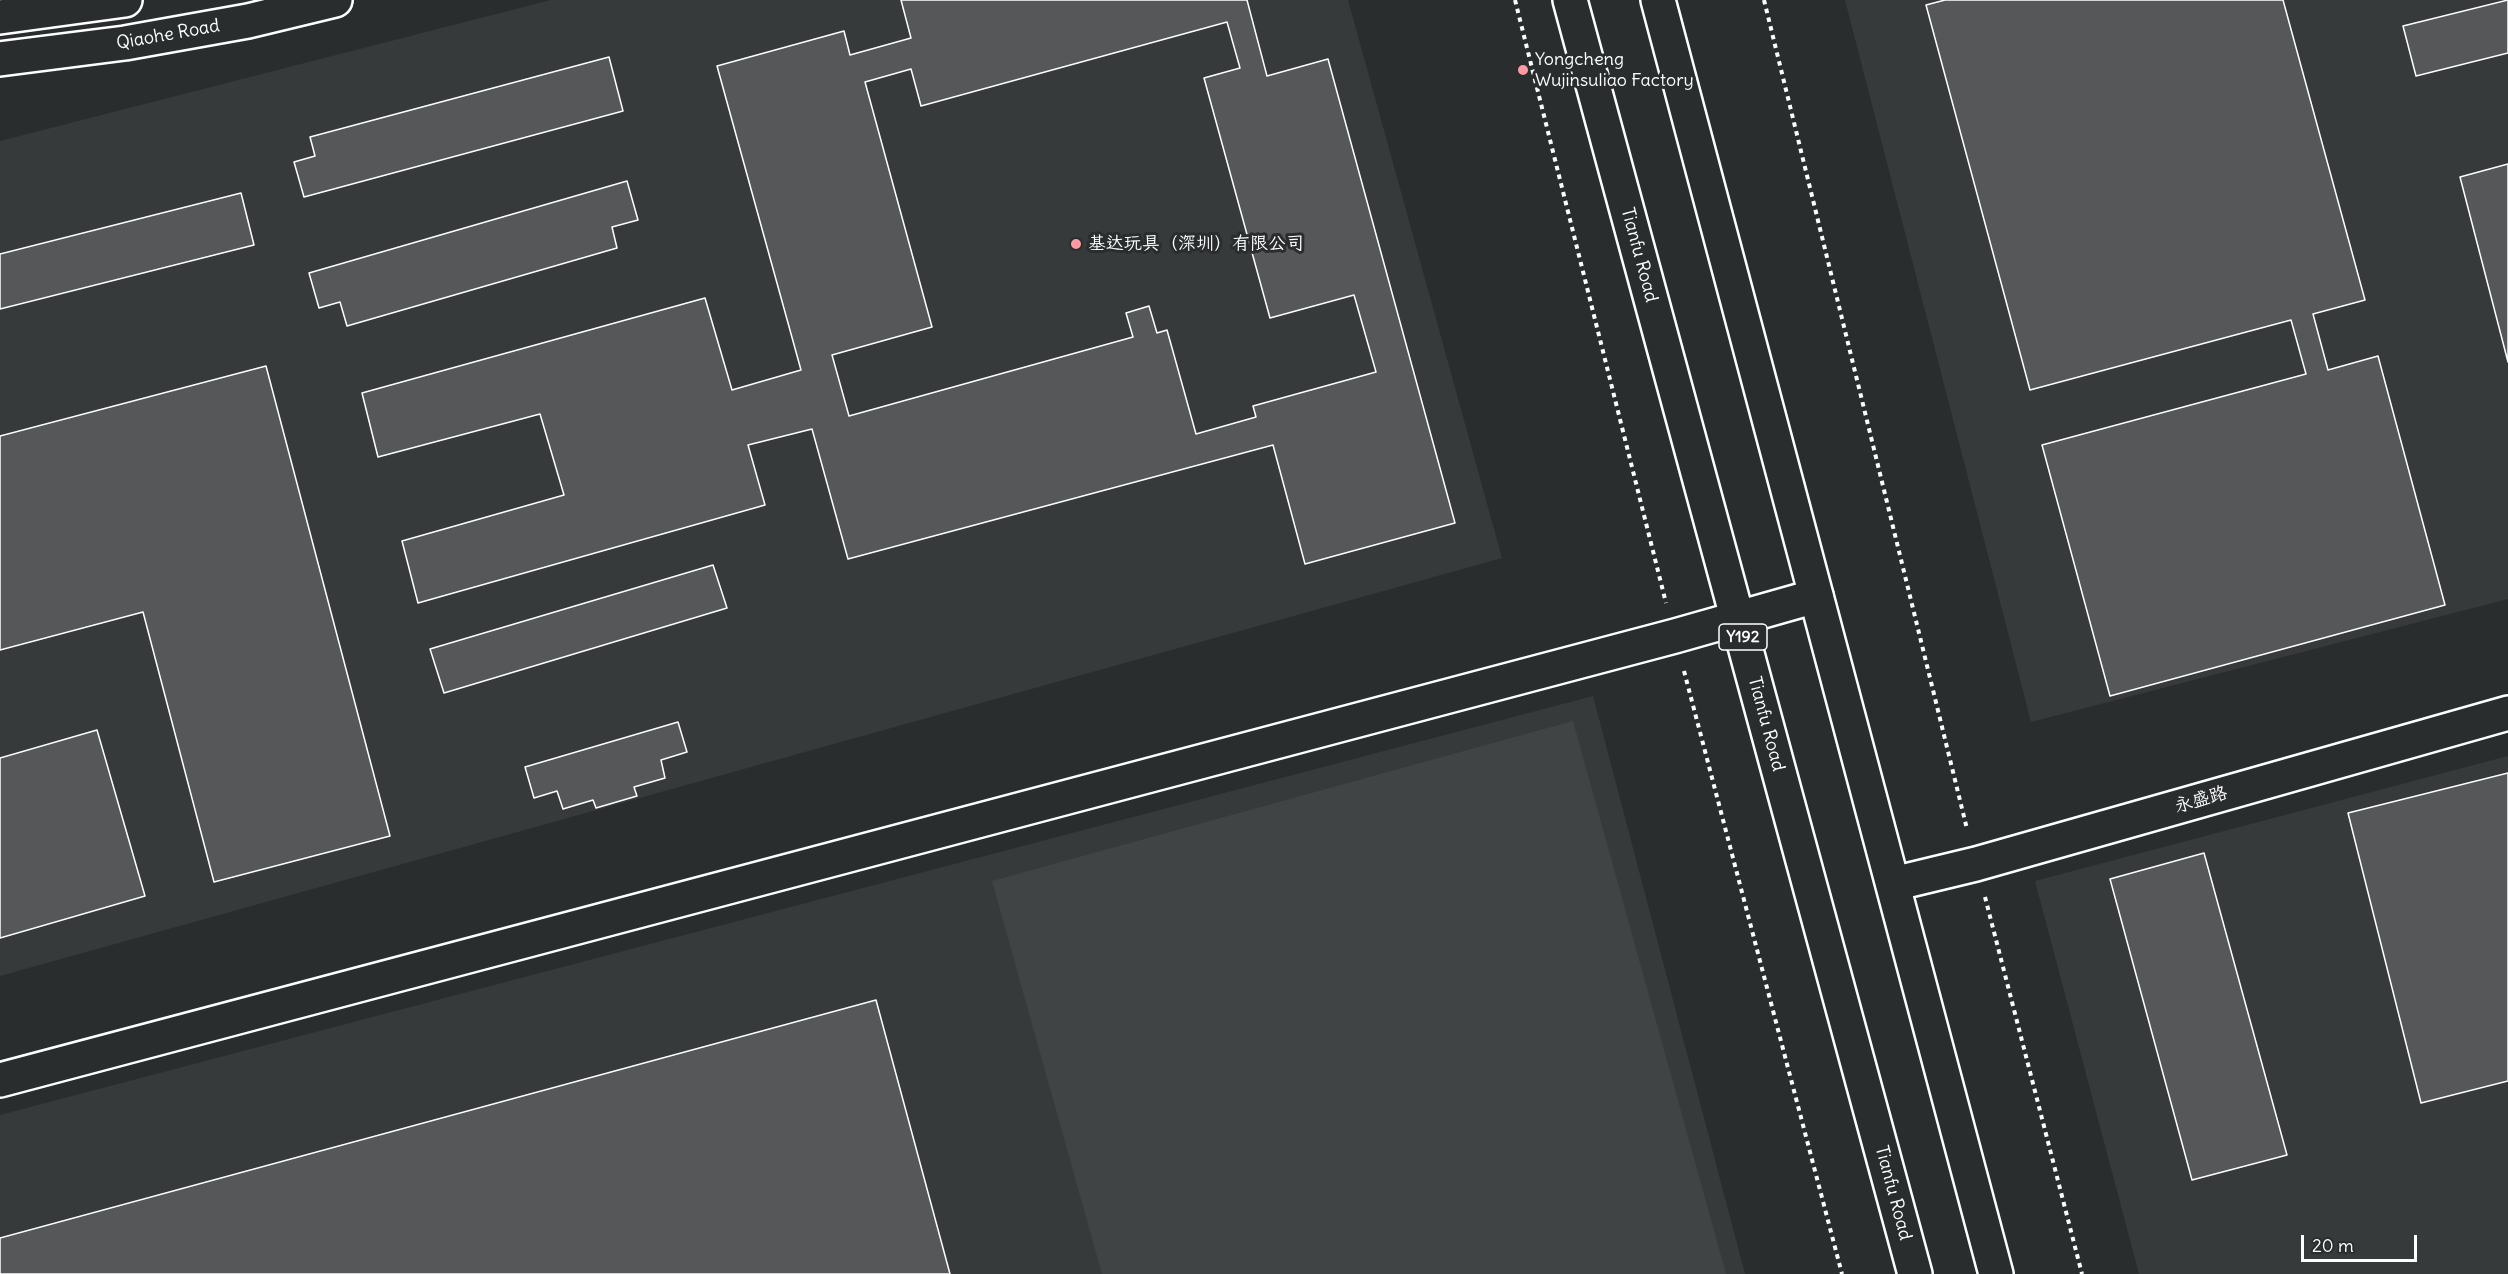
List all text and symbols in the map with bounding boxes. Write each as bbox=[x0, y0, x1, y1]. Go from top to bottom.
street label: Qiaohe Road bbox=[115, 15, 221, 55]
place label: Yongcheng Wujinsuliao Factory bbox=[1535, 49, 1694, 92]
marker: Yongcheng Wujinsuliao Factory bbox=[1516, 63, 1530, 77]
street label: Tianfu Road bbox=[1616, 205, 1662, 305]
place label: 基达玩具（深圳）有限公司 bbox=[1088, 233, 1304, 255]
marker: 基达玩具（深圳）有限公司 bbox=[1069, 237, 1083, 251]
road number: Y192 bbox=[1719, 624, 1767, 650]
street label: Tianfu Road bbox=[1743, 674, 1789, 774]
street label: 永盛路 bbox=[2172, 782, 2230, 818]
street label: Tianfu Road bbox=[1870, 1143, 1916, 1243]
scale bar bbox=[2304, 1223, 2420, 1261]
text: 20 m bbox=[2312, 1234, 2354, 1257]

